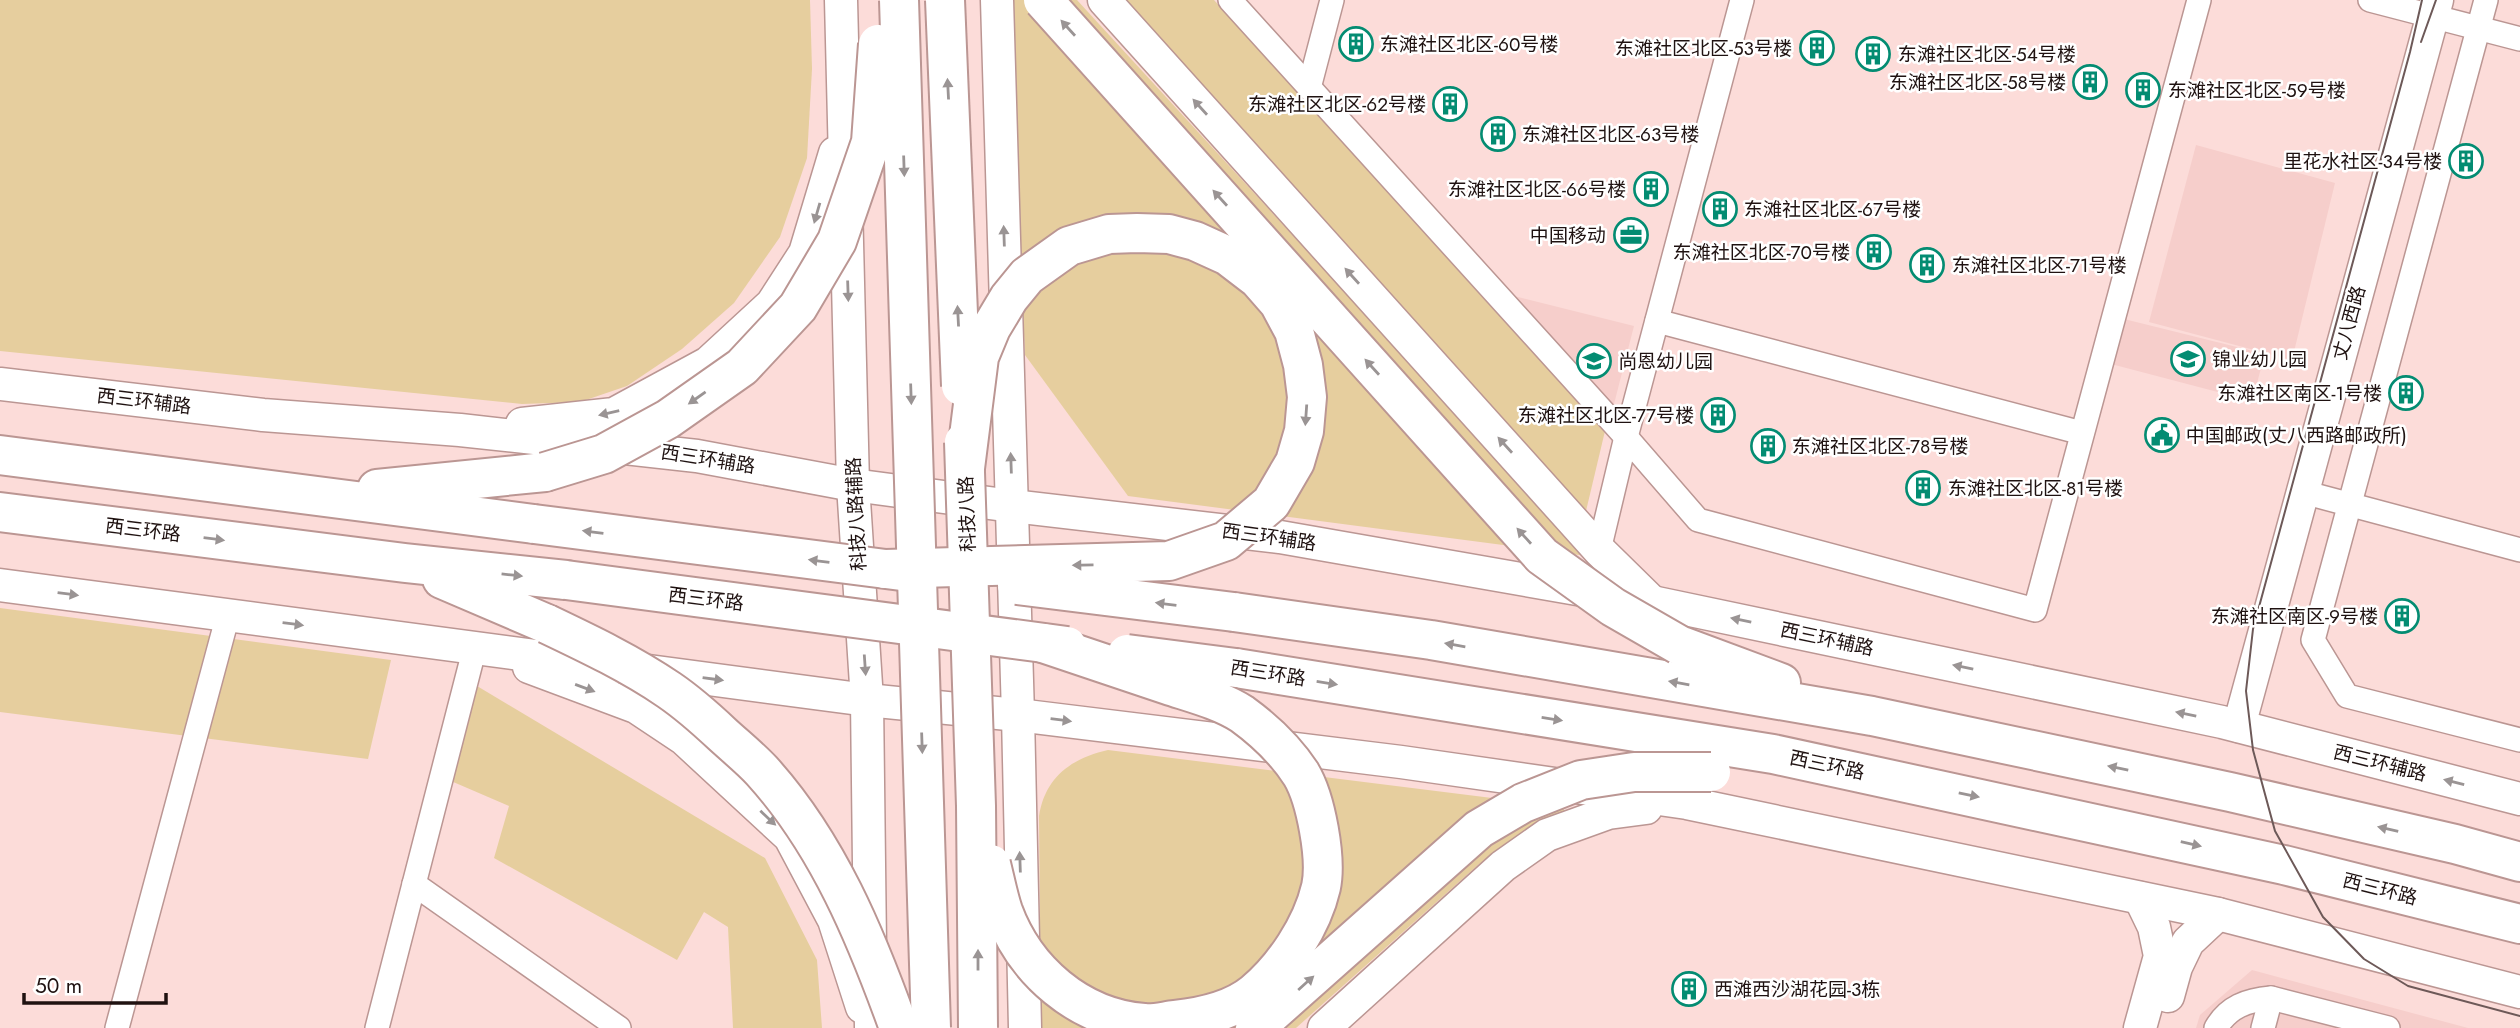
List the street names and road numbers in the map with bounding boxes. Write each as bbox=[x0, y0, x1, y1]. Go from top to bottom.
street label: 丈八西路 bbox=[2326, 283, 2372, 363]
street label: 西三环辅路 bbox=[95, 382, 193, 420]
street label: 西三环辅路 bbox=[659, 438, 757, 480]
street label: 科技八路辅路 bbox=[840, 456, 872, 572]
street label: 科技八路 bbox=[952, 476, 982, 552]
street label: 西三环路 bbox=[104, 512, 182, 548]
street label: 西三环辅路 bbox=[1220, 517, 1318, 557]
street label: 西三环路 bbox=[667, 581, 745, 617]
street label: 西三环辅路 bbox=[1778, 616, 1876, 662]
street label: 西三环路 bbox=[1228, 654, 1308, 692]
street label: 西三环辅路 bbox=[2331, 738, 2429, 788]
street label: 西三环路 bbox=[1787, 744, 1867, 786]
street label: 西三环路 bbox=[2340, 867, 2420, 911]

